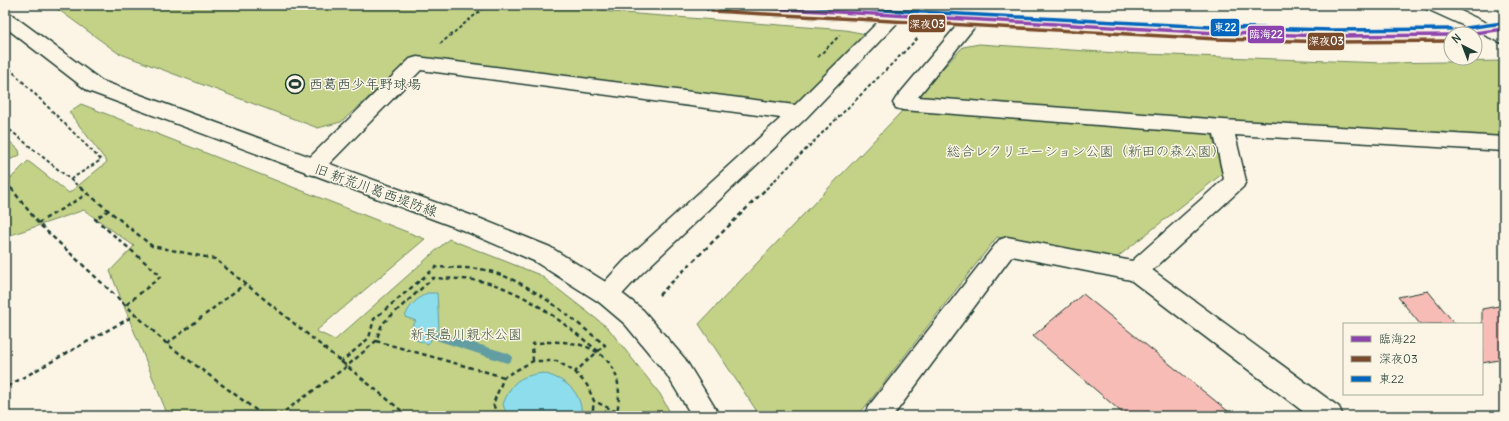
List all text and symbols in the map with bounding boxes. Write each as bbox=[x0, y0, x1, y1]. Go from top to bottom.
line badge: 深夜03 bbox=[908, 14, 946, 33]
text: 深夜03 bbox=[909, 17, 945, 31]
line badge: 東22 bbox=[1210, 18, 1240, 37]
text: 東22 bbox=[1213, 20, 1237, 34]
line badge: 臨海22 bbox=[1247, 25, 1285, 44]
north arrow bbox=[1443, 26, 1483, 66]
text: 臨海22 bbox=[1249, 27, 1283, 41]
text: N bbox=[1449, 31, 1464, 46]
line badge: 深夜03 bbox=[1307, 32, 1345, 51]
text: 深夜03 bbox=[1308, 34, 1344, 48]
sports icon: 西葛西少年野球場 bbox=[284, 73, 306, 95]
place label: 西葛西少年野球場 bbox=[309, 75, 421, 93]
park label: 総合レクリエーション公園（新田の森公園） bbox=[946, 142, 1226, 160]
street label: 旧 新荒川葛西堤防線 bbox=[312, 159, 440, 221]
legend bbox=[1343, 323, 1483, 395]
park label: 新長島川親水公園 bbox=[410, 325, 522, 343]
text: 臨海22 bbox=[1379, 331, 1417, 346]
text: 深夜03 bbox=[1379, 351, 1418, 366]
text: 東22 bbox=[1379, 371, 1405, 386]

